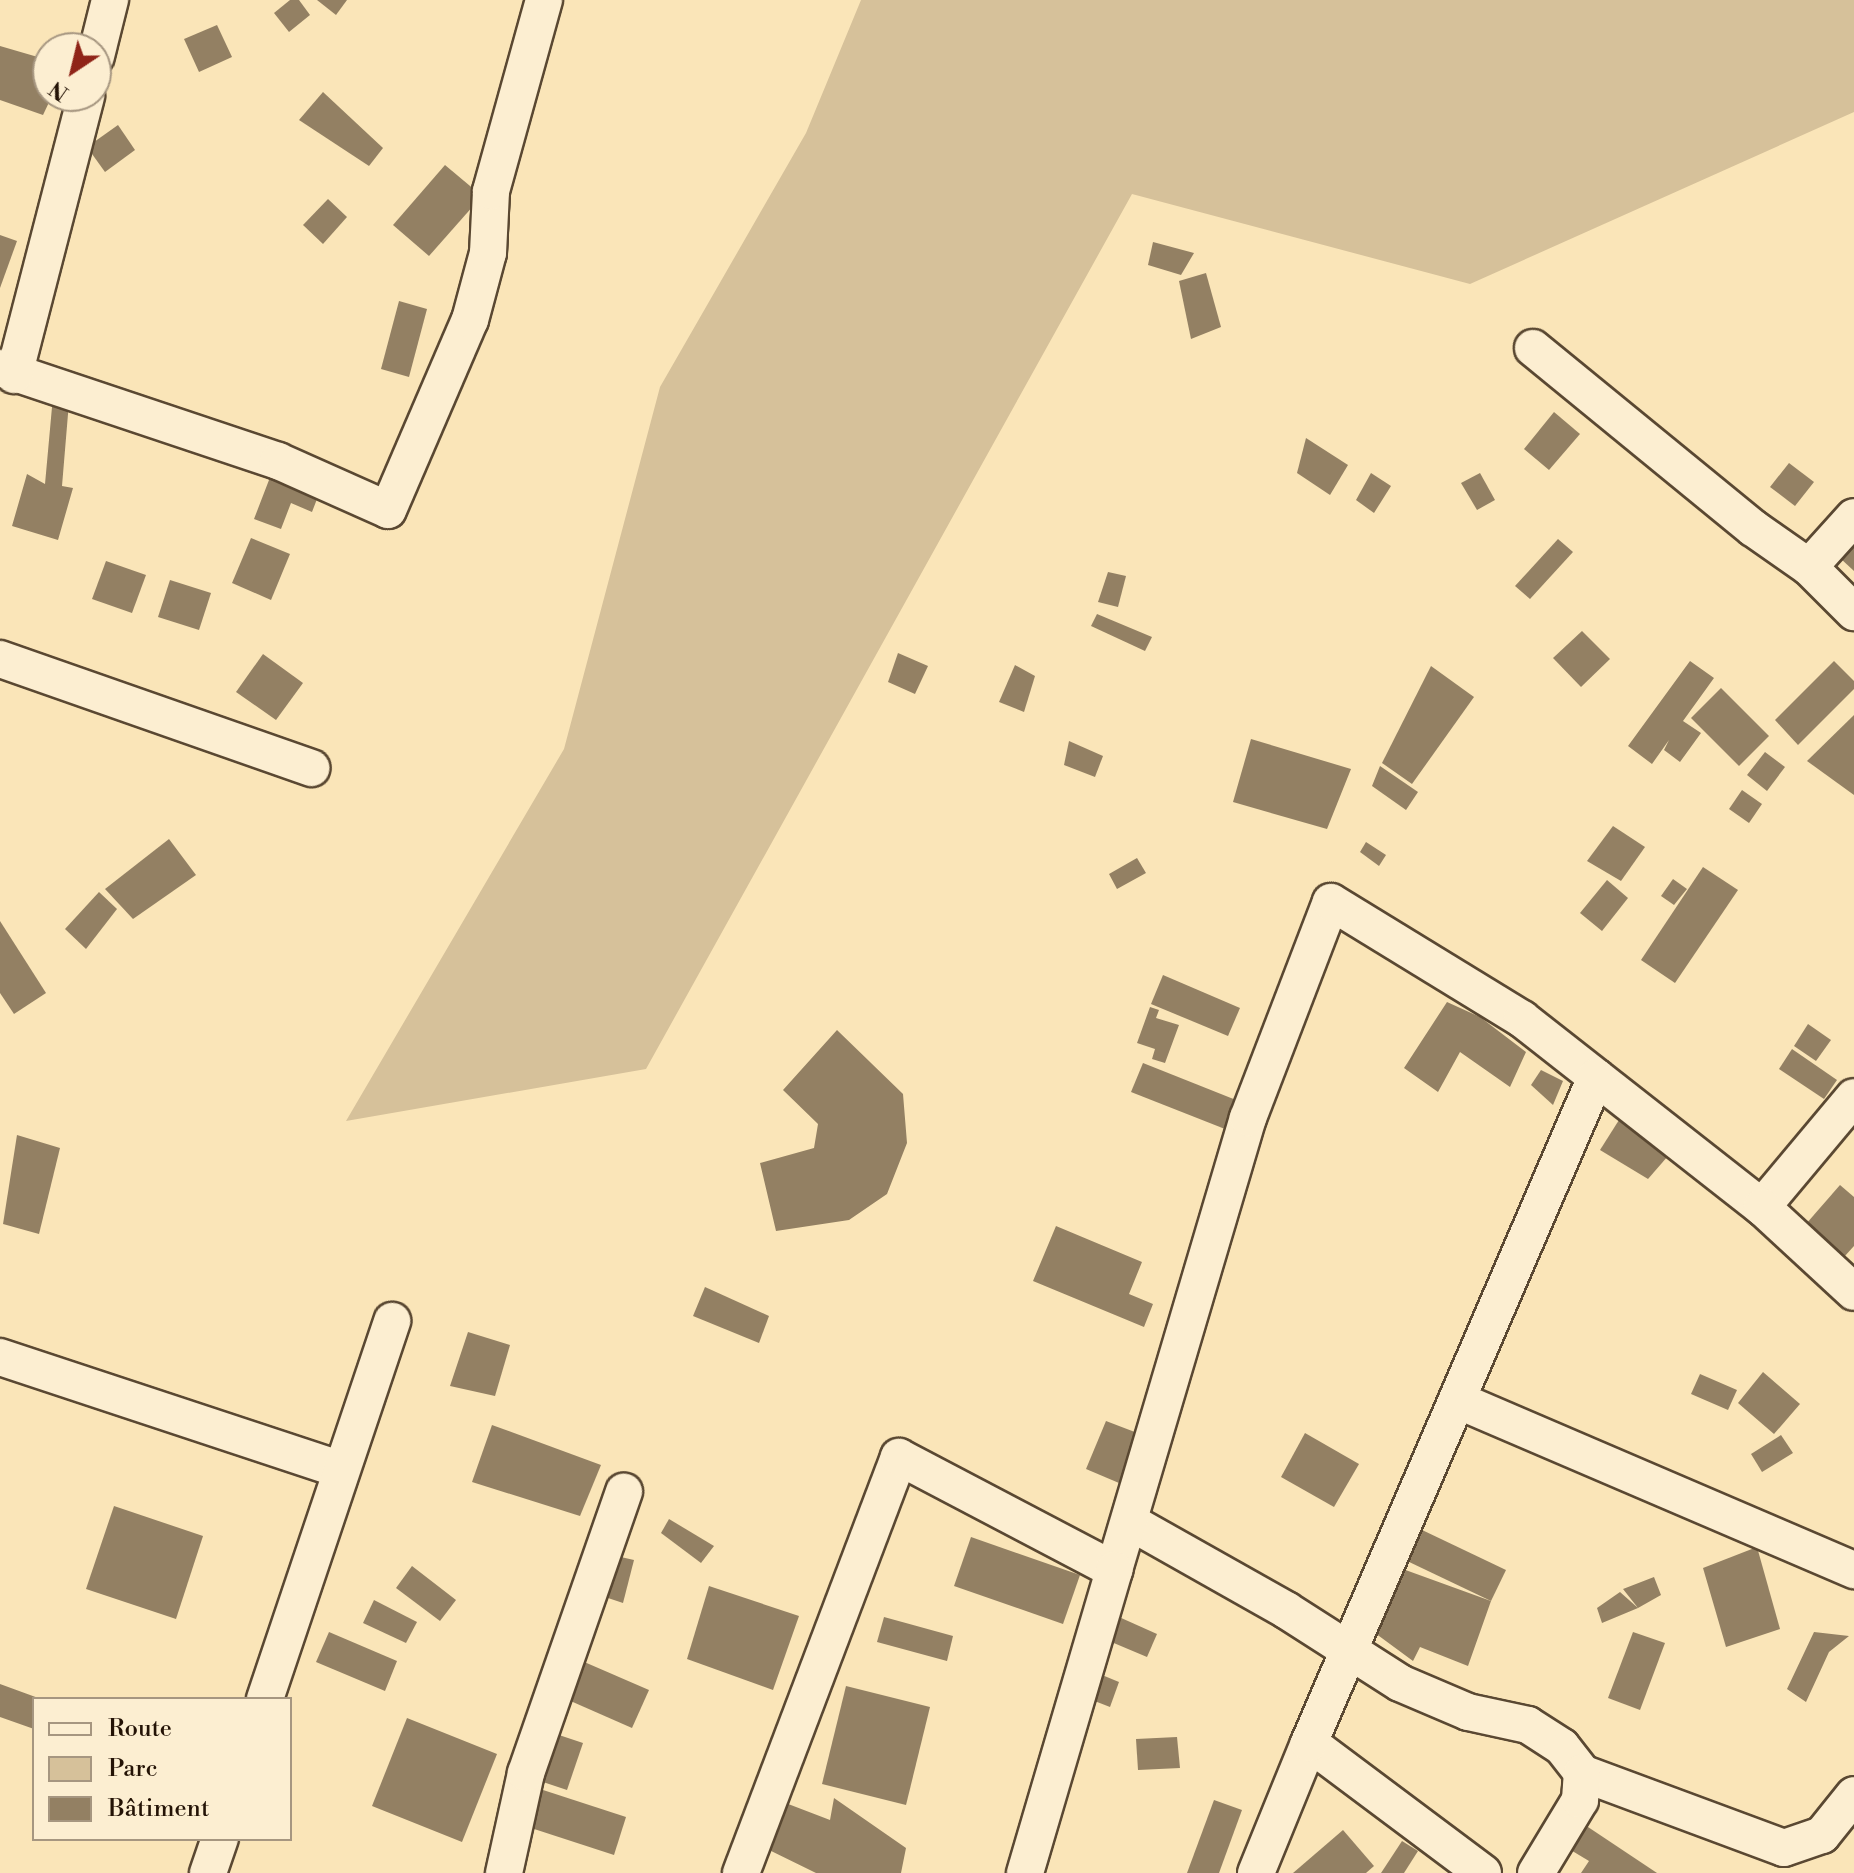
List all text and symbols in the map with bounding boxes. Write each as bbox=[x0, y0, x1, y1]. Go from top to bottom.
north arrow bbox=[32, 32, 112, 112]
text: N bbox=[44, 74, 74, 106]
legend bbox=[32, 1697, 292, 1841]
text: Route bbox=[108, 1714, 172, 1744]
text: Parc bbox=[108, 1754, 158, 1784]
text: Bâtiment bbox=[108, 1794, 209, 1824]

